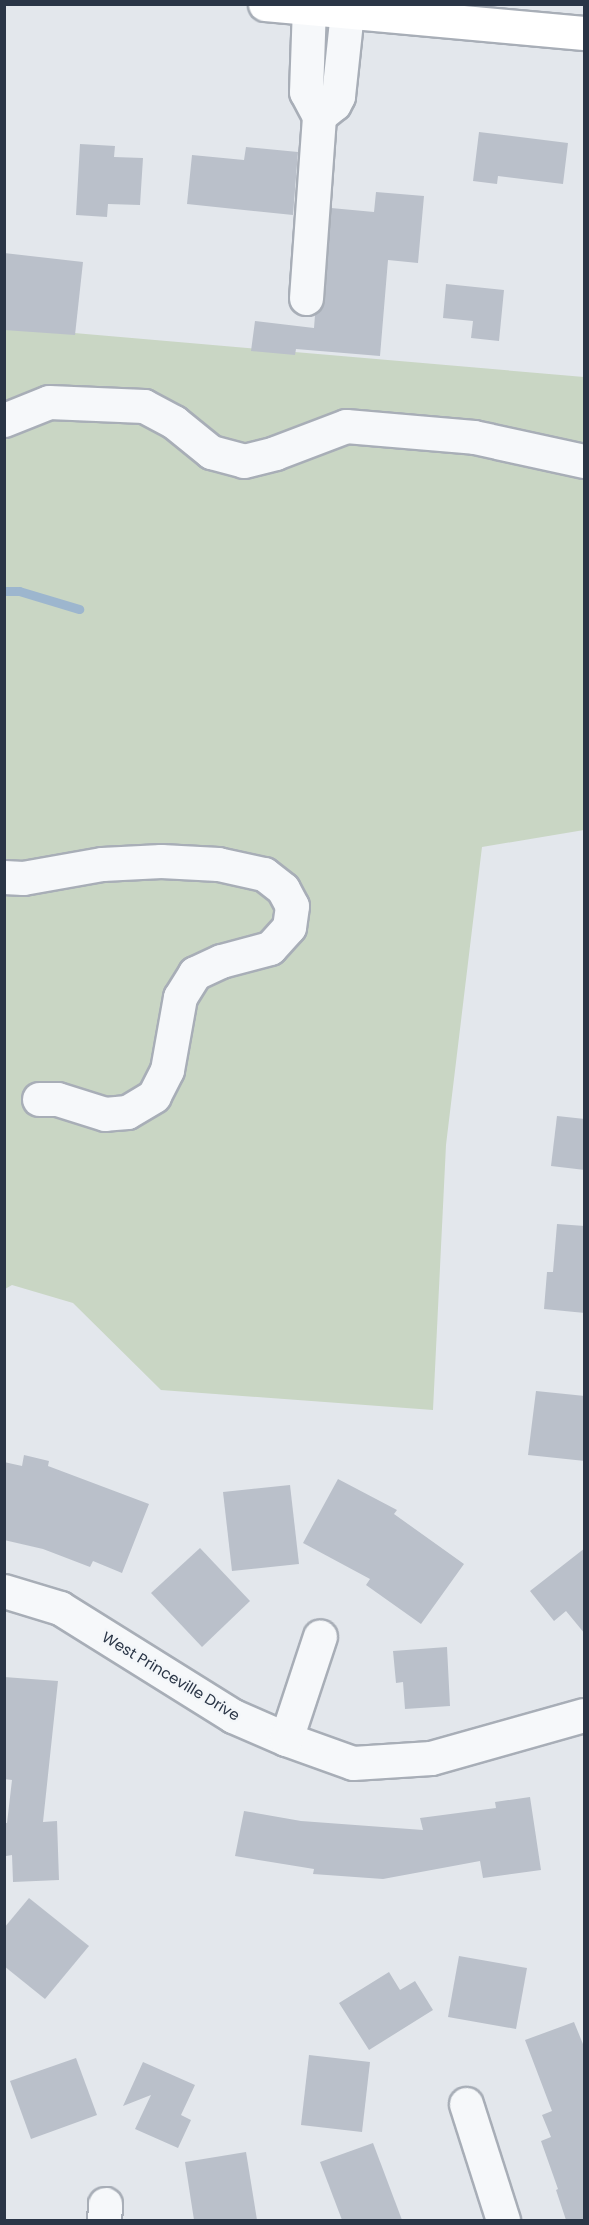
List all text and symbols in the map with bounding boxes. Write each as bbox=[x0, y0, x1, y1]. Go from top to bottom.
street label: West Princeville Drive bbox=[99, 1628, 243, 1724]

